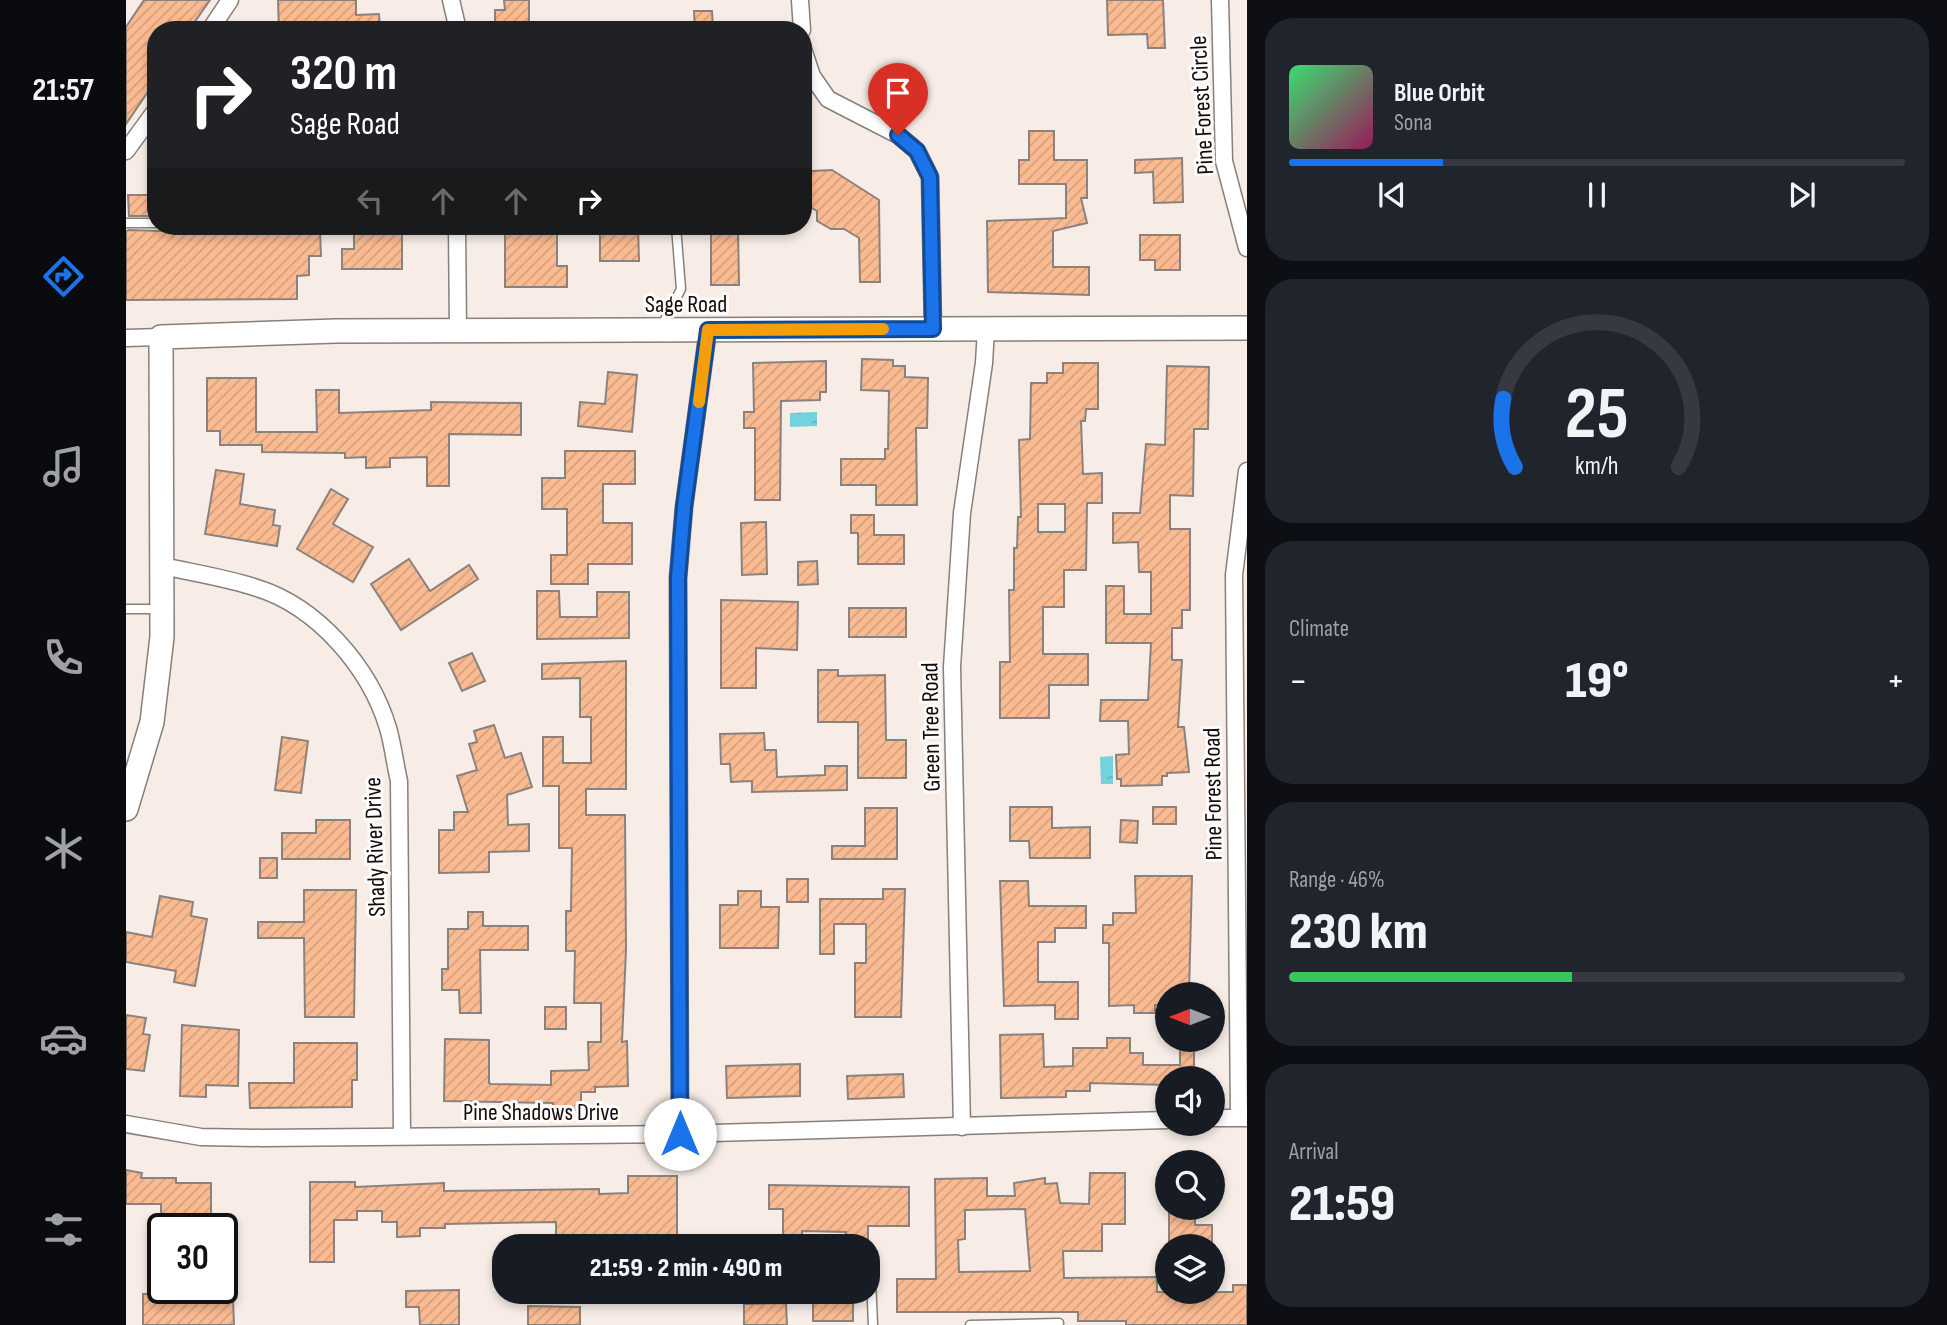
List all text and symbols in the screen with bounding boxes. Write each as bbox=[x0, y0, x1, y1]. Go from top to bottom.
street label: Pine Forest Circle bbox=[1184, 35, 1220, 175]
text: 320 m bbox=[290, 45, 397, 104]
icon: right bbox=[175, 49, 266, 140]
pin bbox=[868, 63, 928, 135]
text: 21:57 bbox=[32, 71, 94, 110]
icon: arrive bbox=[879, 74, 917, 112]
text: Blue Orbit bbox=[1394, 78, 1485, 109]
text: Sage Road bbox=[290, 105, 400, 144]
text: Sona bbox=[1394, 109, 1432, 137]
icon: previous bbox=[1373, 176, 1411, 214]
icon: pause bbox=[1578, 176, 1616, 214]
icon: next bbox=[1783, 176, 1821, 214]
icon: left bbox=[351, 182, 389, 220]
icon: ahead bbox=[424, 182, 462, 220]
icon: ahead bbox=[497, 182, 535, 220]
icon: right bbox=[570, 182, 608, 220]
icon: directions bbox=[39, 252, 88, 301]
street label: Sage Road bbox=[645, 290, 727, 319]
text: 25 bbox=[1565, 372, 1629, 460]
icon: music bbox=[39, 442, 88, 491]
text: km/h bbox=[1575, 451, 1619, 482]
text: Climate bbox=[1289, 615, 1349, 643]
icon: phone bbox=[39, 633, 88, 682]
text: 19° bbox=[1565, 650, 1629, 713]
text: − bbox=[1289, 659, 1308, 704]
text: + bbox=[1886, 659, 1905, 704]
street label: Green Tree Road bbox=[915, 662, 947, 792]
street label: Pine Forest Road bbox=[1197, 727, 1229, 861]
street label: Shady River Drive bbox=[358, 777, 392, 917]
icon: climate bbox=[39, 824, 88, 873]
text: Range · 46% bbox=[1289, 866, 1385, 894]
text: 230 km bbox=[1289, 901, 1428, 964]
north arrow bbox=[1155, 982, 1225, 1052]
map controls bbox=[1155, 982, 1225, 1304]
icon: car bbox=[39, 1014, 88, 1063]
button: sound bbox=[1155, 1066, 1225, 1136]
position arrow bbox=[643, 1097, 717, 1171]
street label: Pine Shadows Drive bbox=[463, 1098, 619, 1127]
text: Arrival bbox=[1289, 1138, 1338, 1166]
button: search bbox=[1155, 1150, 1225, 1220]
text: 21:59 bbox=[1289, 1173, 1395, 1236]
icon: filters bbox=[39, 1205, 88, 1254]
speed limit sign: 30 bbox=[147, 1213, 238, 1304]
button: layers bbox=[1155, 1234, 1225, 1304]
text: 21:59 · 2 min · 490 m bbox=[590, 1253, 782, 1284]

